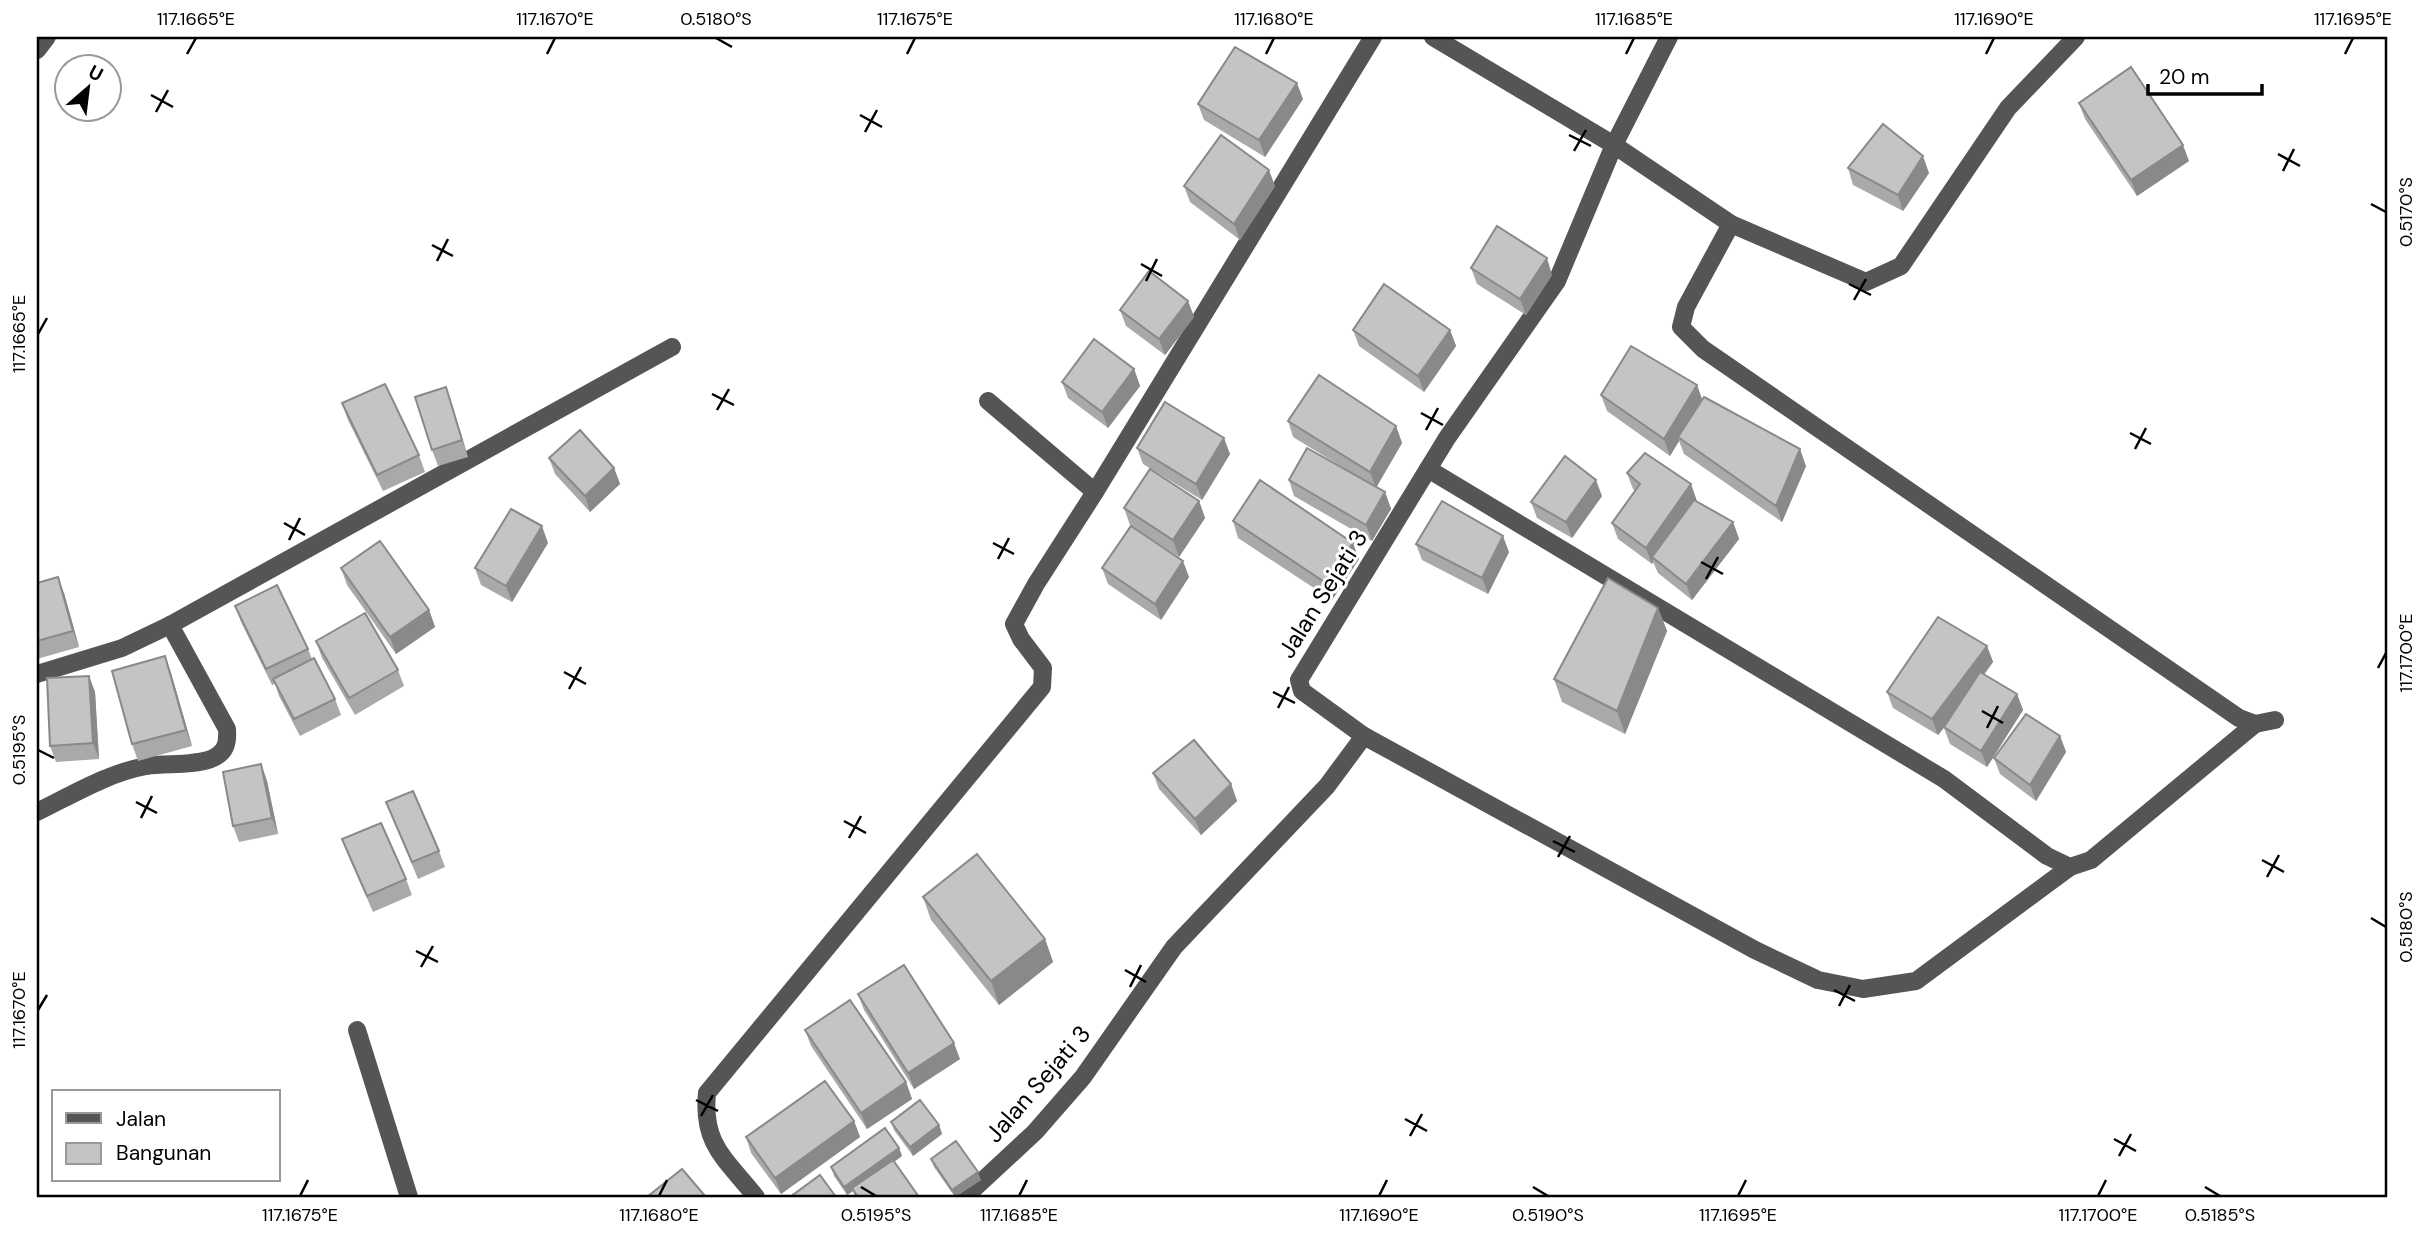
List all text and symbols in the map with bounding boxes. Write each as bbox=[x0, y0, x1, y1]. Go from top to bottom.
text: 117.1665°E bbox=[157, 7, 235, 31]
text: 117.1670°E bbox=[516, 7, 594, 31]
text: 0.5180°S bbox=[680, 7, 752, 31]
text: 117.1675°E bbox=[877, 7, 953, 31]
text: 117.1680°E bbox=[1234, 7, 1314, 31]
text: 117.1685°E bbox=[1595, 7, 1673, 31]
text: 117.1690°E bbox=[1954, 7, 2034, 31]
text: 117.1695°E bbox=[2314, 7, 2392, 31]
north arrow bbox=[52, 52, 122, 122]
scale bar bbox=[2148, 52, 2262, 96]
text: U bbox=[84, 59, 107, 88]
text: 20 m bbox=[2159, 63, 2210, 91]
text: 0.5170°S bbox=[2394, 177, 2418, 247]
text: 117.1665°E bbox=[7, 295, 31, 373]
street label: Jalan Sejati 3 bbox=[1271, 524, 1374, 664]
text: 117.1700°E bbox=[2394, 614, 2418, 692]
text: 0.5195°S bbox=[7, 715, 31, 785]
text: 0.5180°S bbox=[2394, 891, 2418, 963]
text: 117.1670°E bbox=[7, 971, 31, 1049]
street label: Jalan Sejati 3 bbox=[978, 1019, 1097, 1149]
legend bbox=[52, 1090, 280, 1182]
text: Jalan bbox=[116, 1105, 166, 1133]
text: Bangunan bbox=[116, 1139, 211, 1167]
text: 117.1675°E bbox=[262, 1203, 338, 1227]
text: 117.1680°E bbox=[619, 1203, 699, 1227]
text: 0.5195°S bbox=[841, 1203, 911, 1227]
text: 117.1685°E bbox=[980, 1203, 1058, 1227]
text: 117.1690°E bbox=[1339, 1203, 1419, 1227]
text: 0.5190°S bbox=[1512, 1203, 1584, 1227]
text: 117.1695°E bbox=[1699, 1203, 1777, 1227]
text: 117.1700°E bbox=[2059, 1203, 2137, 1227]
text: 0.5185°S bbox=[2185, 1203, 2255, 1227]

